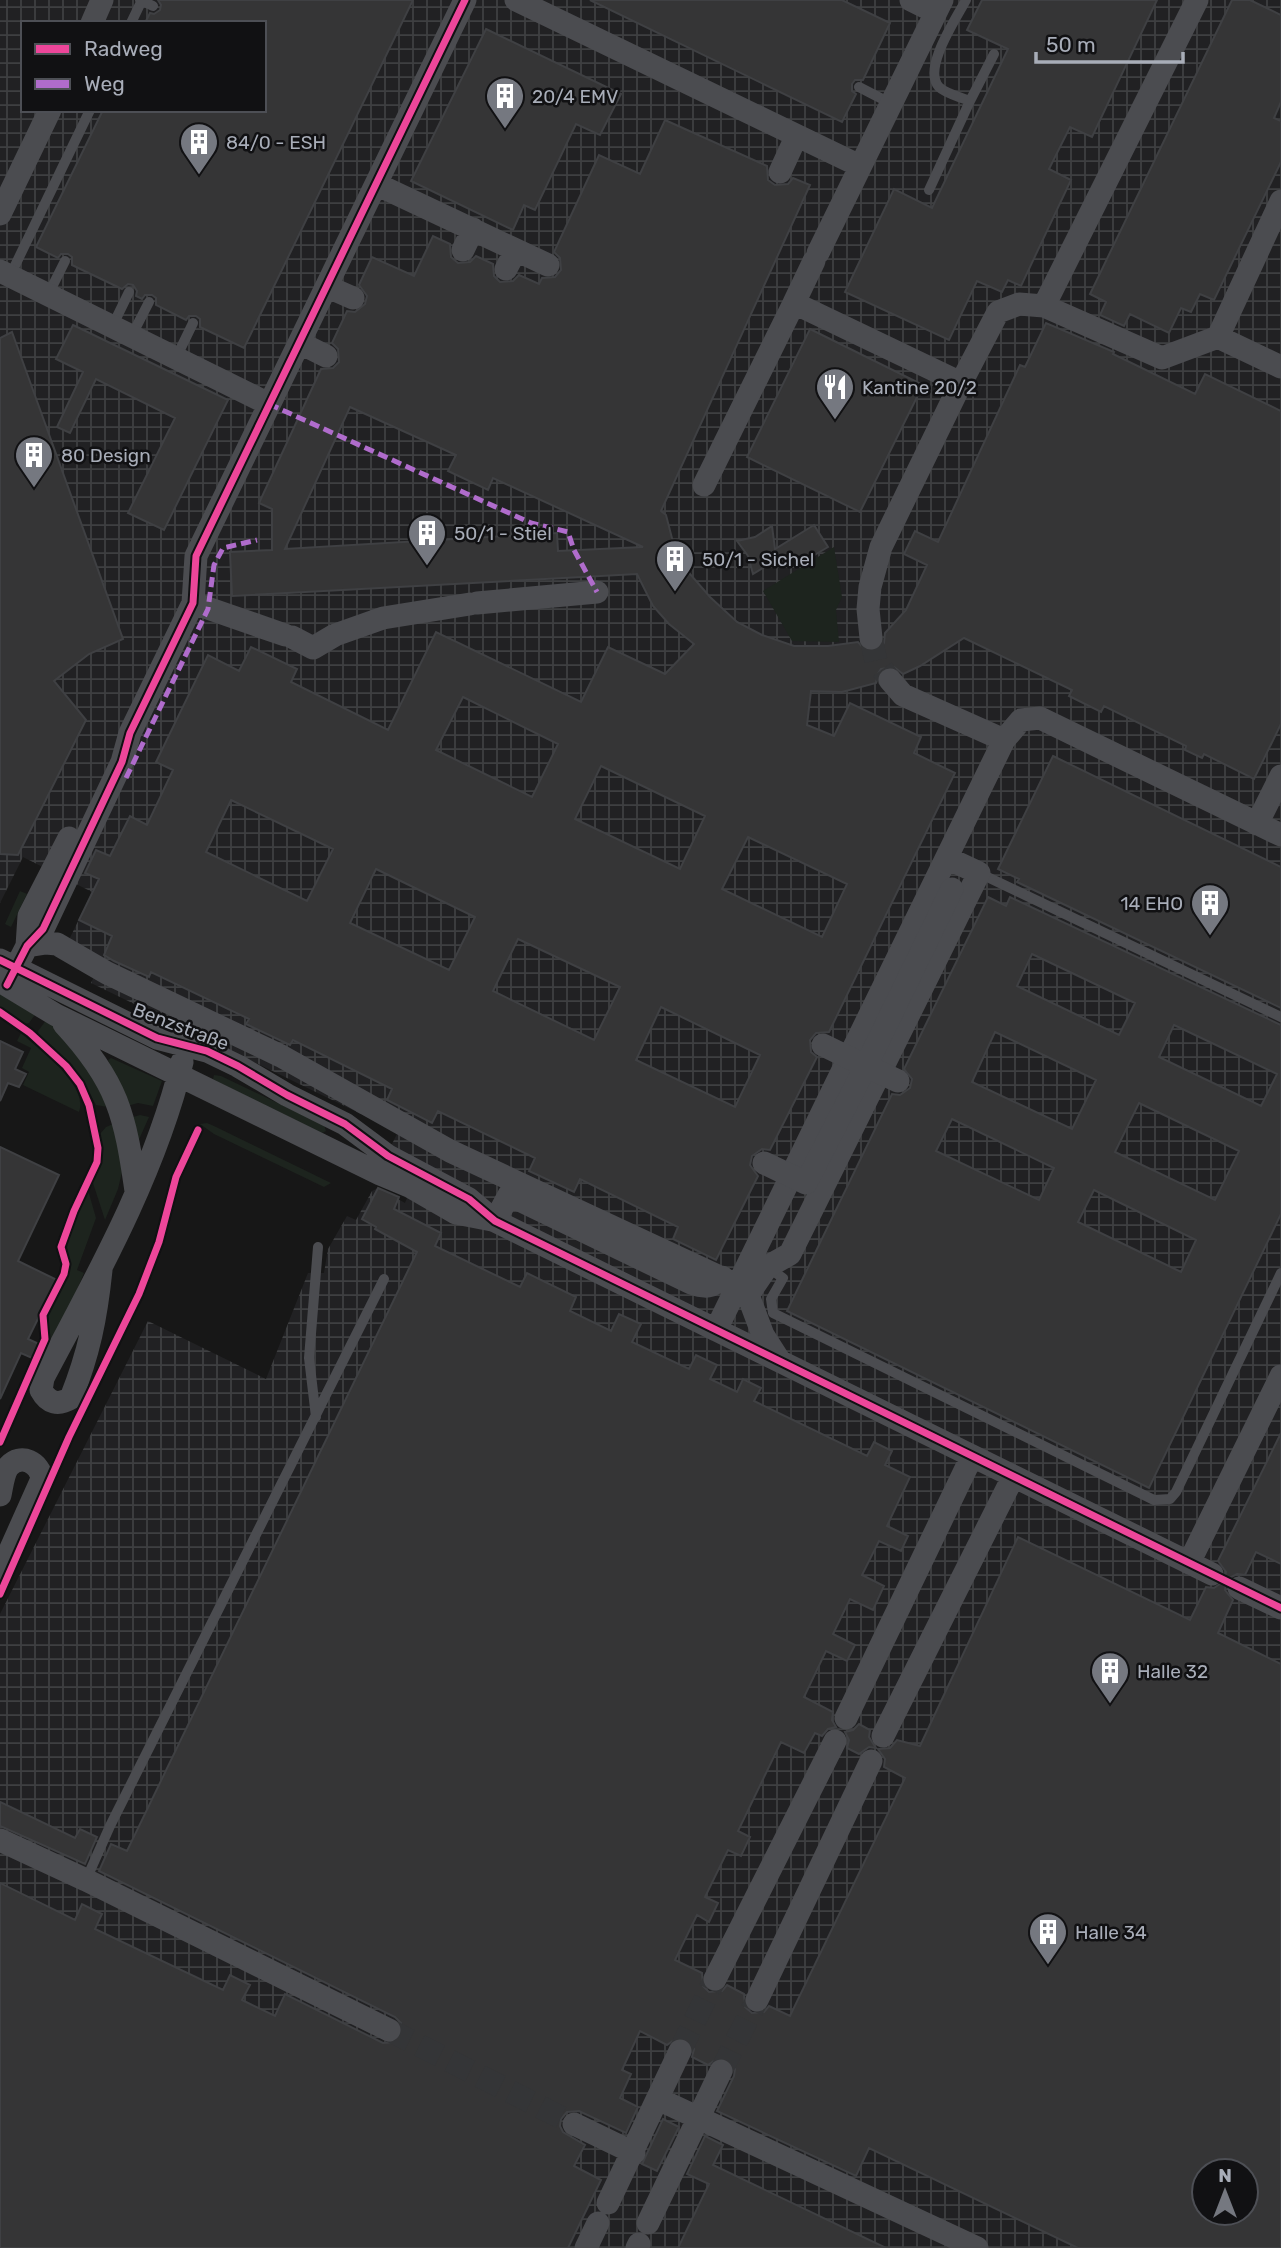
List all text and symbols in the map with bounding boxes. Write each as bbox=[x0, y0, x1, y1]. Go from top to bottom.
legend bbox=[21, 21, 266, 112]
scale bar bbox=[1036, 21, 1183, 65]
text: 50 m bbox=[1046, 32, 1096, 57]
text: Radweg bbox=[84, 36, 163, 61]
text: Weg bbox=[84, 71, 125, 96]
building icon: 20/4 EMV bbox=[484, 75, 526, 130]
place label: 20/4 EMV bbox=[532, 85, 618, 108]
building icon: 84/0 - ESH bbox=[178, 121, 220, 176]
place label: 84/0 - ESH bbox=[226, 131, 326, 154]
restaurant icon: Kantine 20/2 bbox=[814, 366, 856, 421]
place label: Kantine 20/2 bbox=[862, 376, 977, 399]
building icon: 80 Design bbox=[13, 434, 55, 489]
place label: 80 Design bbox=[61, 444, 151, 467]
building icon: 50/1 - Stiel bbox=[406, 512, 448, 567]
place label: 50/1 - Stiel bbox=[454, 522, 552, 545]
building icon: 50/1 - Sichel bbox=[654, 538, 696, 593]
place label: 50/1 - Sichel bbox=[702, 548, 814, 571]
building icon: 14 EHO bbox=[1189, 882, 1231, 937]
place label: 14 EHO bbox=[1120, 892, 1183, 915]
street label: Benzstraße bbox=[130, 998, 232, 1055]
building icon: Halle 32 bbox=[1089, 1650, 1131, 1705]
place label: Halle 32 bbox=[1137, 1660, 1208, 1683]
building icon: Halle 34 bbox=[1027, 1911, 1069, 1966]
place label: Halle 34 bbox=[1075, 1921, 1147, 1944]
north arrow bbox=[1190, 2157, 1260, 2227]
text: N bbox=[1218, 2164, 1232, 2187]

